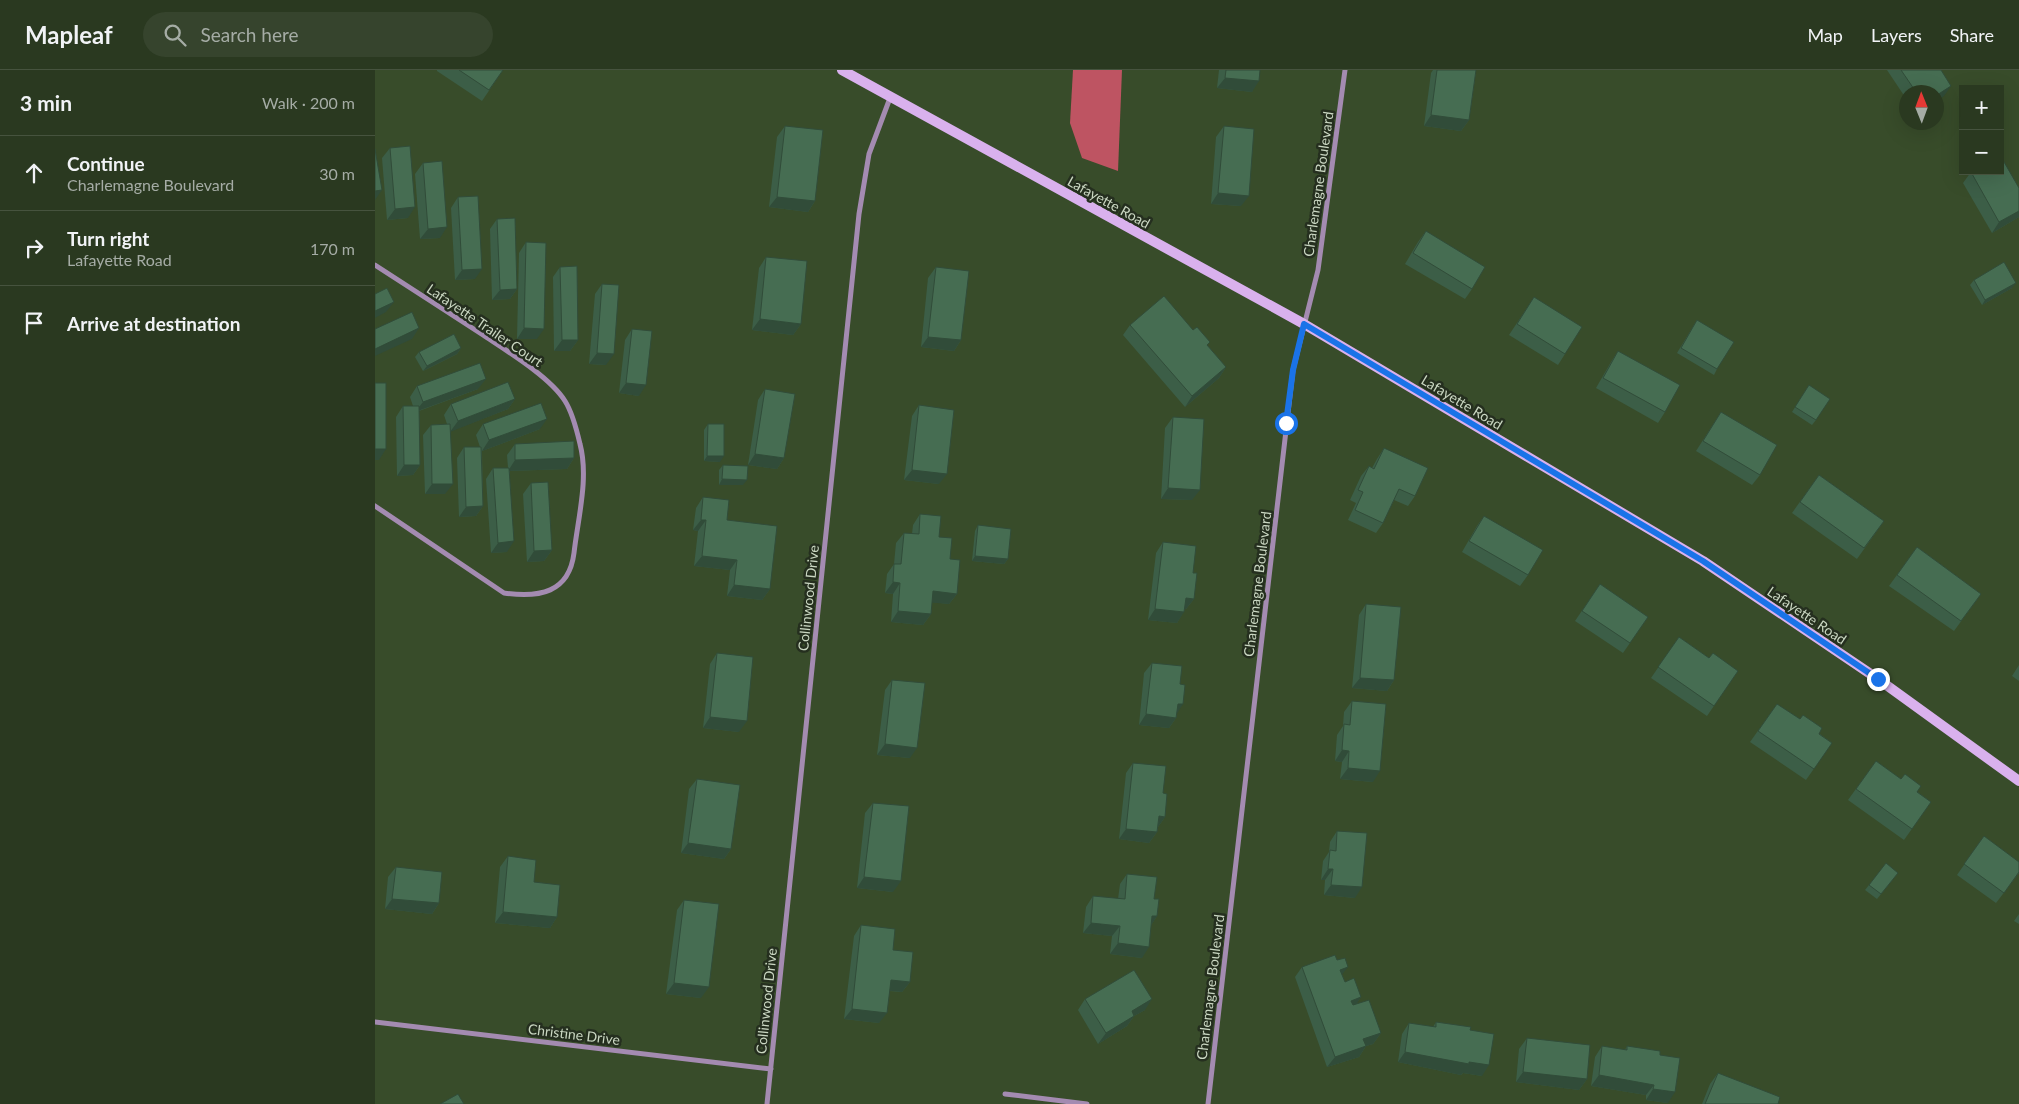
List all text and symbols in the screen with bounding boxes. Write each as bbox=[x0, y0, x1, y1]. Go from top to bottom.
search box bbox=[143, 12, 493, 57]
text: Mapleaf bbox=[25, 20, 113, 49]
icon: search bbox=[161, 21, 189, 49]
text: Search here bbox=[201, 23, 299, 46]
text: Map bbox=[1807, 24, 1843, 46]
text: Layers bbox=[1871, 24, 1922, 46]
text: Share bbox=[1950, 24, 1994, 46]
north arrow bbox=[1899, 85, 1944, 130]
map controls bbox=[1959, 85, 2004, 175]
button: + bbox=[1959, 85, 2004, 130]
text: 3 min bbox=[20, 90, 72, 115]
text: Walk · 200 m bbox=[262, 93, 355, 112]
street label: Charlemagne Boulevard bbox=[1299, 110, 1337, 258]
button: − bbox=[1959, 130, 2004, 175]
text: Continue bbox=[67, 152, 145, 175]
icon: ahead bbox=[20, 159, 48, 187]
text: 30 m bbox=[319, 164, 355, 183]
street label: Lafayette Road bbox=[1065, 172, 1153, 232]
text: Charlemagne Boulevard bbox=[67, 175, 234, 194]
text: Turn right bbox=[67, 227, 149, 250]
icon: right bbox=[20, 234, 48, 262]
text: 170 m bbox=[310, 239, 355, 258]
text: Lafayette Road bbox=[67, 250, 172, 269]
street label: Lafayette Trailer Court bbox=[424, 280, 546, 370]
icon: arrive bbox=[20, 309, 48, 337]
text: Arrive at destination bbox=[67, 312, 240, 335]
street label: Lafayette Road bbox=[1418, 371, 1506, 433]
route start bbox=[1275, 412, 1298, 435]
street label: Charlemagne Boulevard bbox=[1240, 510, 1274, 658]
street label: Collinwood Drive bbox=[794, 544, 822, 652]
street label: Lafayette Road bbox=[1764, 582, 1850, 648]
route end bbox=[1867, 668, 1890, 691]
street label: Charlemagne Boulevard bbox=[1193, 913, 1227, 1061]
street label: Collinwood Drive bbox=[752, 947, 780, 1055]
street label: Christine Drive bbox=[527, 1020, 621, 1048]

